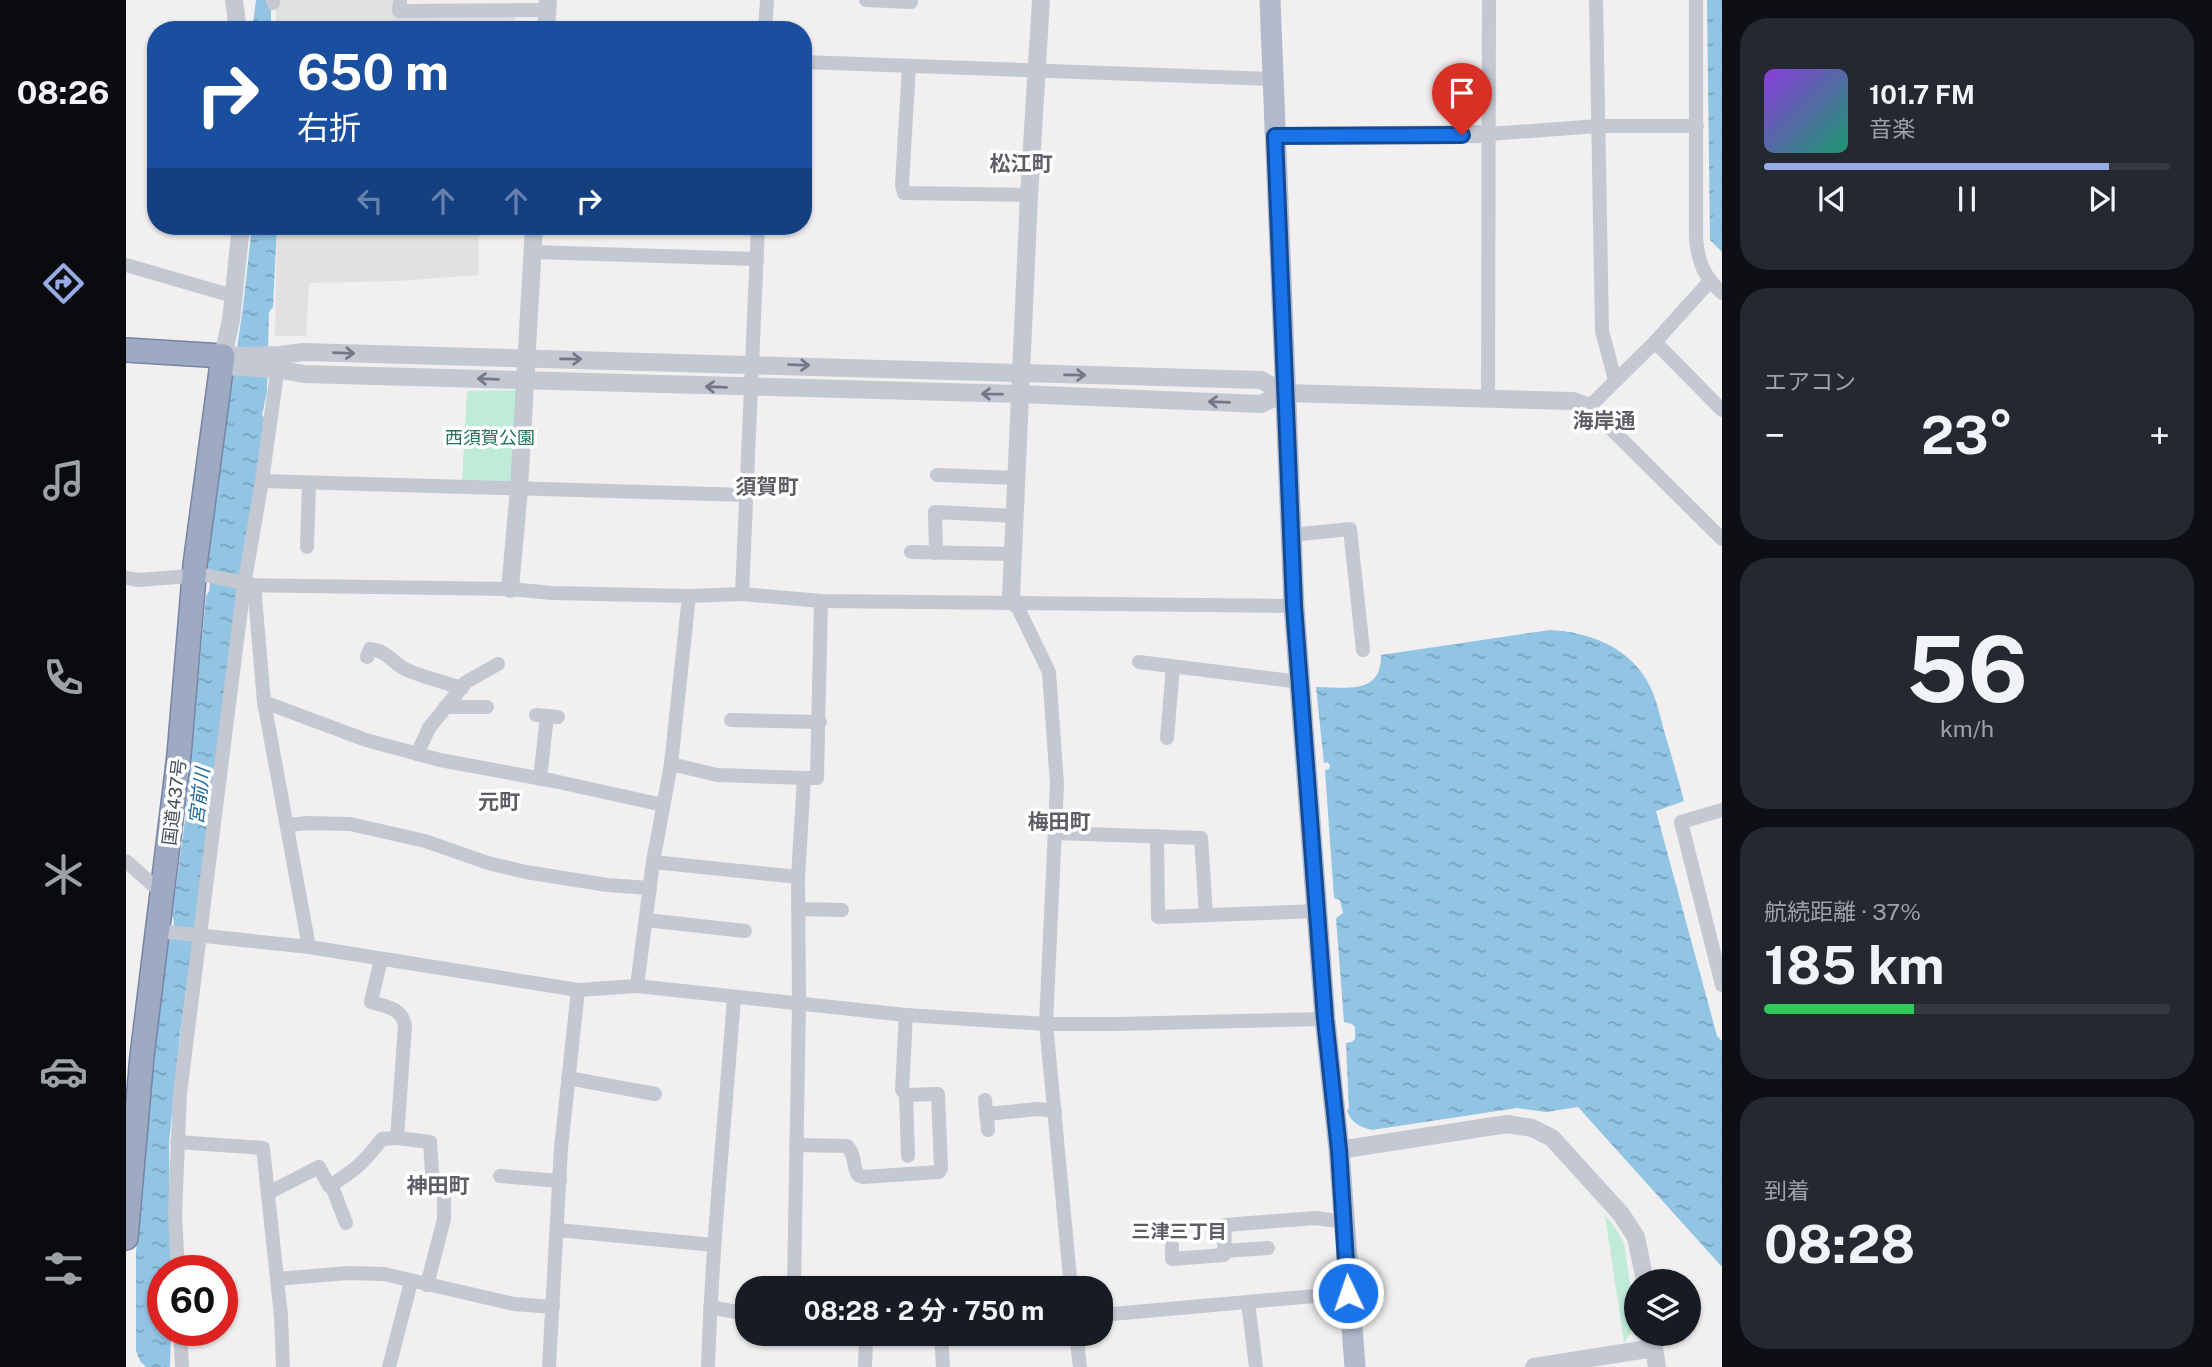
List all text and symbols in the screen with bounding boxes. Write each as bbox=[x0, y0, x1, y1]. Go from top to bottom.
text: 650 m bbox=[297, 43, 449, 101]
icon: right bbox=[182, 49, 273, 140]
pin bbox=[1432, 63, 1492, 135]
text: 08:26 bbox=[17, 74, 109, 111]
icon: arrive bbox=[1443, 74, 1481, 112]
text: 101.7 FM bbox=[1869, 79, 1975, 110]
text: 右折 bbox=[297, 109, 361, 146]
text: 音楽 bbox=[1869, 115, 1915, 142]
district label: 松江町 bbox=[990, 151, 1053, 176]
icon: previous bbox=[1813, 180, 1851, 218]
icon: pause bbox=[1948, 180, 1986, 218]
icon: next bbox=[2083, 180, 2121, 218]
icon: left bbox=[351, 182, 389, 220]
icon: ahead bbox=[424, 182, 462, 220]
icon: ahead bbox=[497, 182, 535, 220]
icon: right bbox=[570, 182, 608, 220]
icon: directions bbox=[39, 259, 88, 308]
one-way arrow bbox=[332, 346, 355, 360]
one-way arrow bbox=[559, 353, 582, 366]
one-way arrow bbox=[787, 359, 810, 372]
one-way arrow bbox=[1063, 368, 1086, 382]
text: エアコン bbox=[1764, 368, 1856, 395]
one-way arrow bbox=[477, 372, 500, 385]
one-way arrow bbox=[704, 380, 727, 393]
one-way arrow bbox=[981, 387, 1004, 400]
one-way arrow bbox=[1208, 396, 1231, 409]
text: 23° bbox=[1921, 405, 2013, 466]
district label: 海岸通 bbox=[1573, 408, 1636, 433]
text: − bbox=[1764, 413, 1785, 458]
text: + bbox=[2149, 413, 2170, 458]
park label: 西須賀公園 bbox=[445, 427, 535, 448]
icon: music bbox=[39, 456, 88, 505]
district label: 須賀町 bbox=[736, 474, 799, 499]
text: 56 bbox=[1906, 616, 2028, 722]
icon: phone bbox=[39, 653, 88, 702]
text: km/h bbox=[1940, 715, 1994, 742]
street label: 国道437号 bbox=[158, 757, 190, 847]
water label: 宮前川 bbox=[185, 764, 214, 826]
district label: 元町 bbox=[478, 789, 520, 814]
district label: 梅田町 bbox=[1028, 809, 1091, 834]
icon: climate bbox=[39, 850, 88, 899]
text: 航続距離 · 37% bbox=[1764, 898, 1921, 925]
text: 185 km bbox=[1764, 935, 1945, 996]
icon: car bbox=[39, 1047, 88, 1096]
district label: 神田町 bbox=[407, 1173, 470, 1198]
text: 到着 bbox=[1764, 1177, 1810, 1204]
text: 08:28 bbox=[1764, 1214, 1915, 1275]
district label: 三津三丁目 bbox=[1131, 1220, 1227, 1242]
icon: filters bbox=[39, 1244, 88, 1293]
speed limit sign: 60 bbox=[147, 1255, 238, 1346]
position arrow bbox=[1311, 1256, 1385, 1330]
map controls bbox=[1624, 1269, 1701, 1346]
button: layers bbox=[1624, 1269, 1701, 1346]
text: 08:28 · 2 分 · 750 m bbox=[804, 1295, 1044, 1326]

